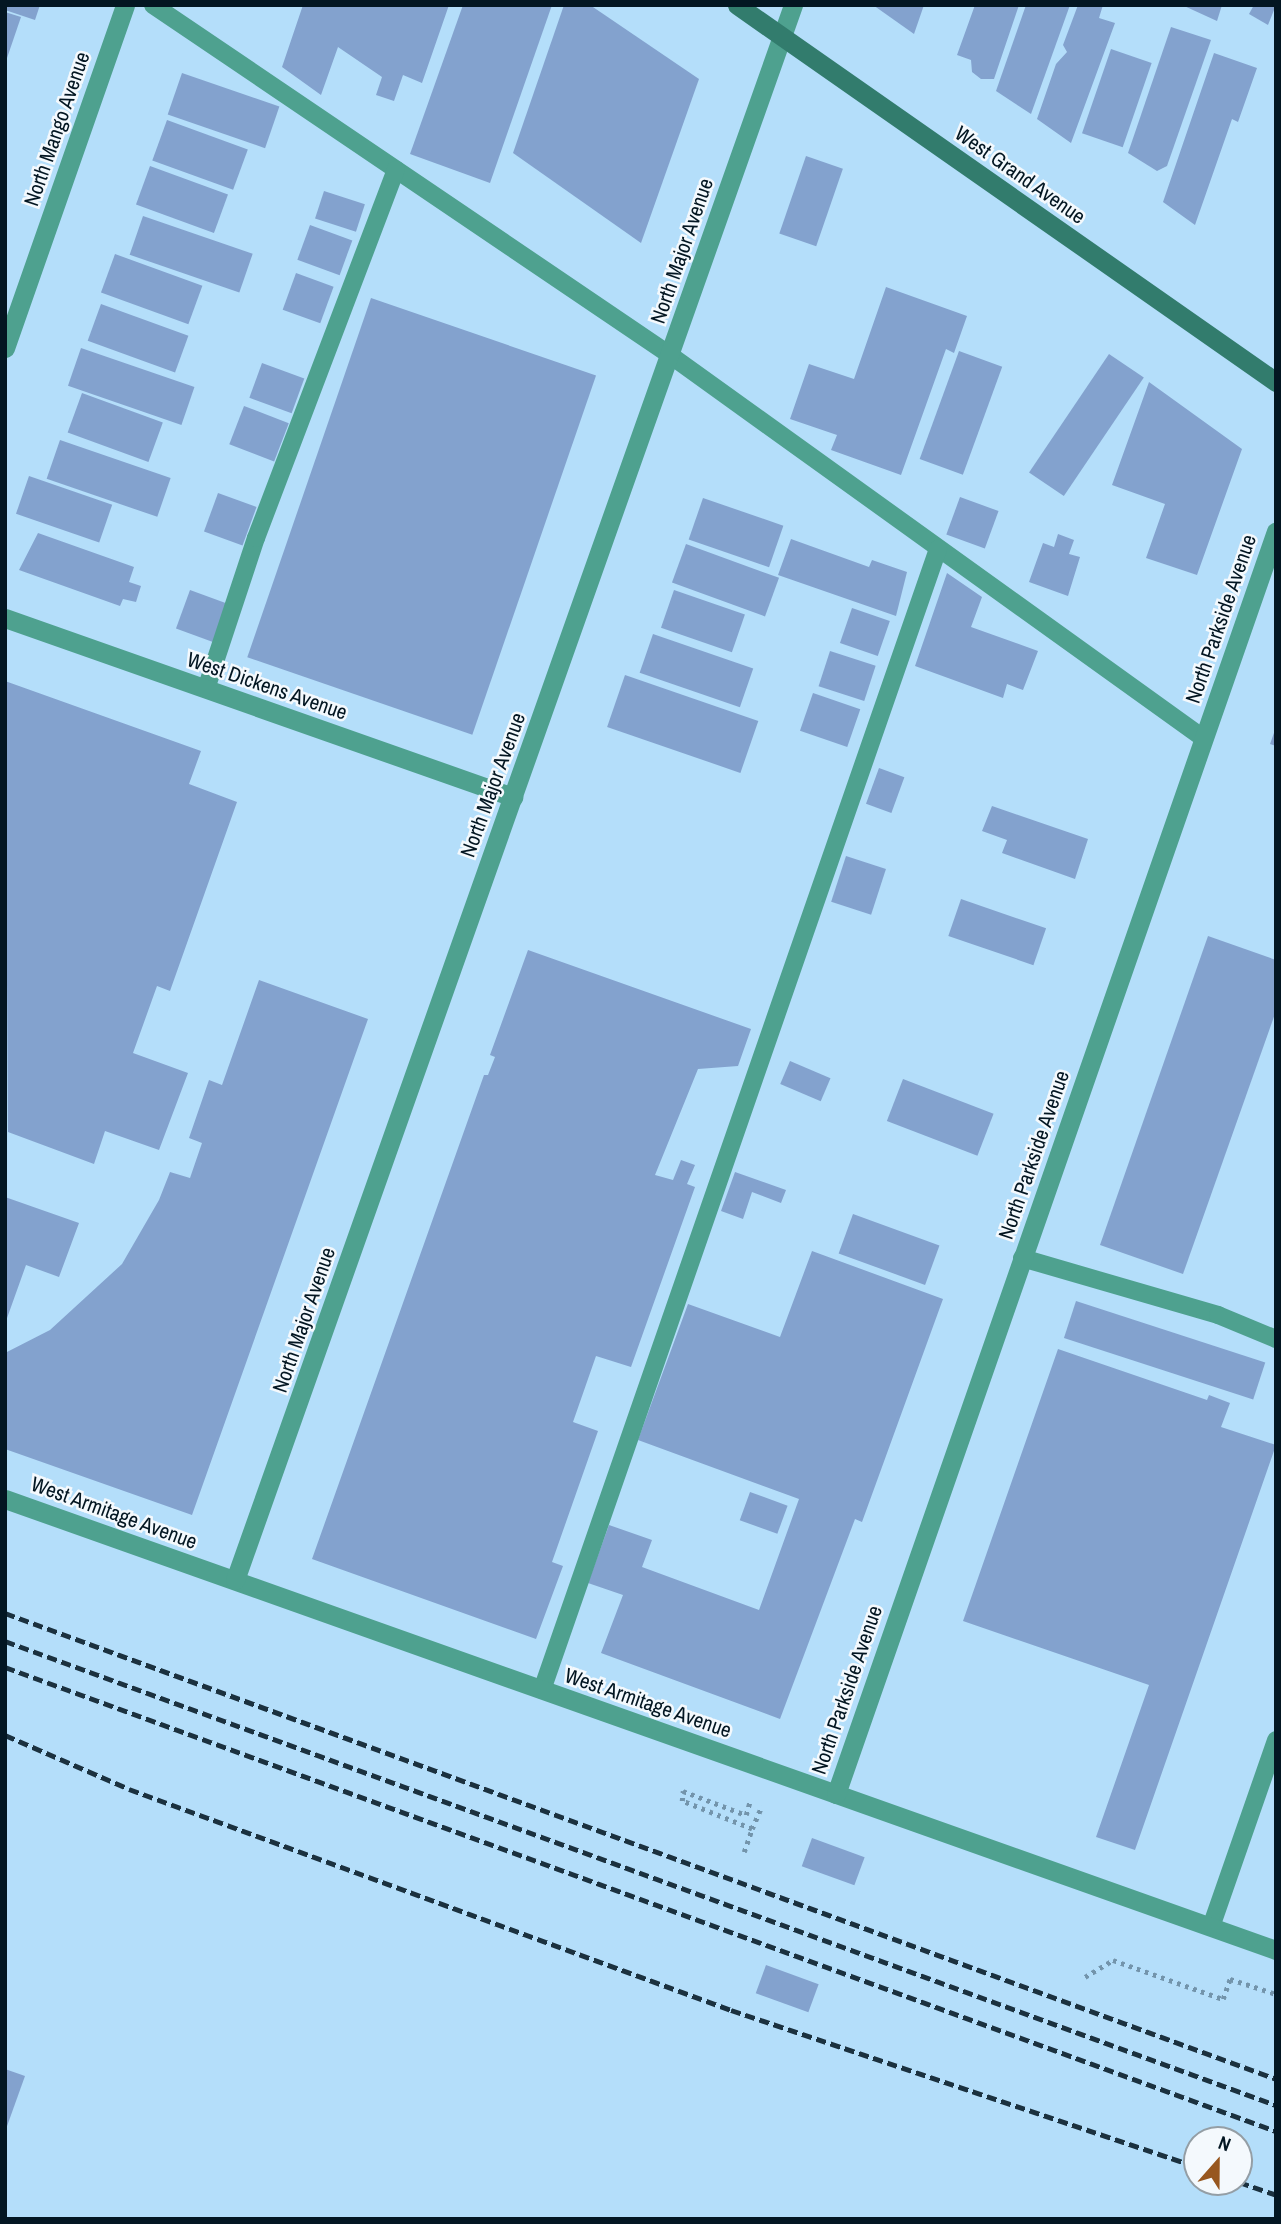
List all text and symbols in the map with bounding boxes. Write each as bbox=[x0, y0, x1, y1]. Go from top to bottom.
street label: North Mango Avenue bbox=[19, 48, 95, 210]
street label: West Grand Avenue bbox=[950, 120, 1090, 230]
street label: North Major Avenue bbox=[645, 175, 719, 327]
street label: North Parkside Avenue bbox=[1180, 531, 1262, 707]
street label: West Dickens Avenue bbox=[183, 647, 351, 725]
street label: North Major Avenue bbox=[455, 709, 531, 861]
street label: North Parkside Avenue bbox=[993, 1067, 1075, 1243]
street label: North Major Avenue bbox=[267, 1244, 341, 1396]
street label: West Armitage Avenue bbox=[27, 1471, 201, 1555]
street label: North Parkside Avenue bbox=[806, 1602, 888, 1778]
street label: West Armitage Avenue bbox=[560, 1662, 736, 1744]
north arrow bbox=[1183, 2126, 1253, 2196]
text: N bbox=[1215, 2129, 1235, 2157]

